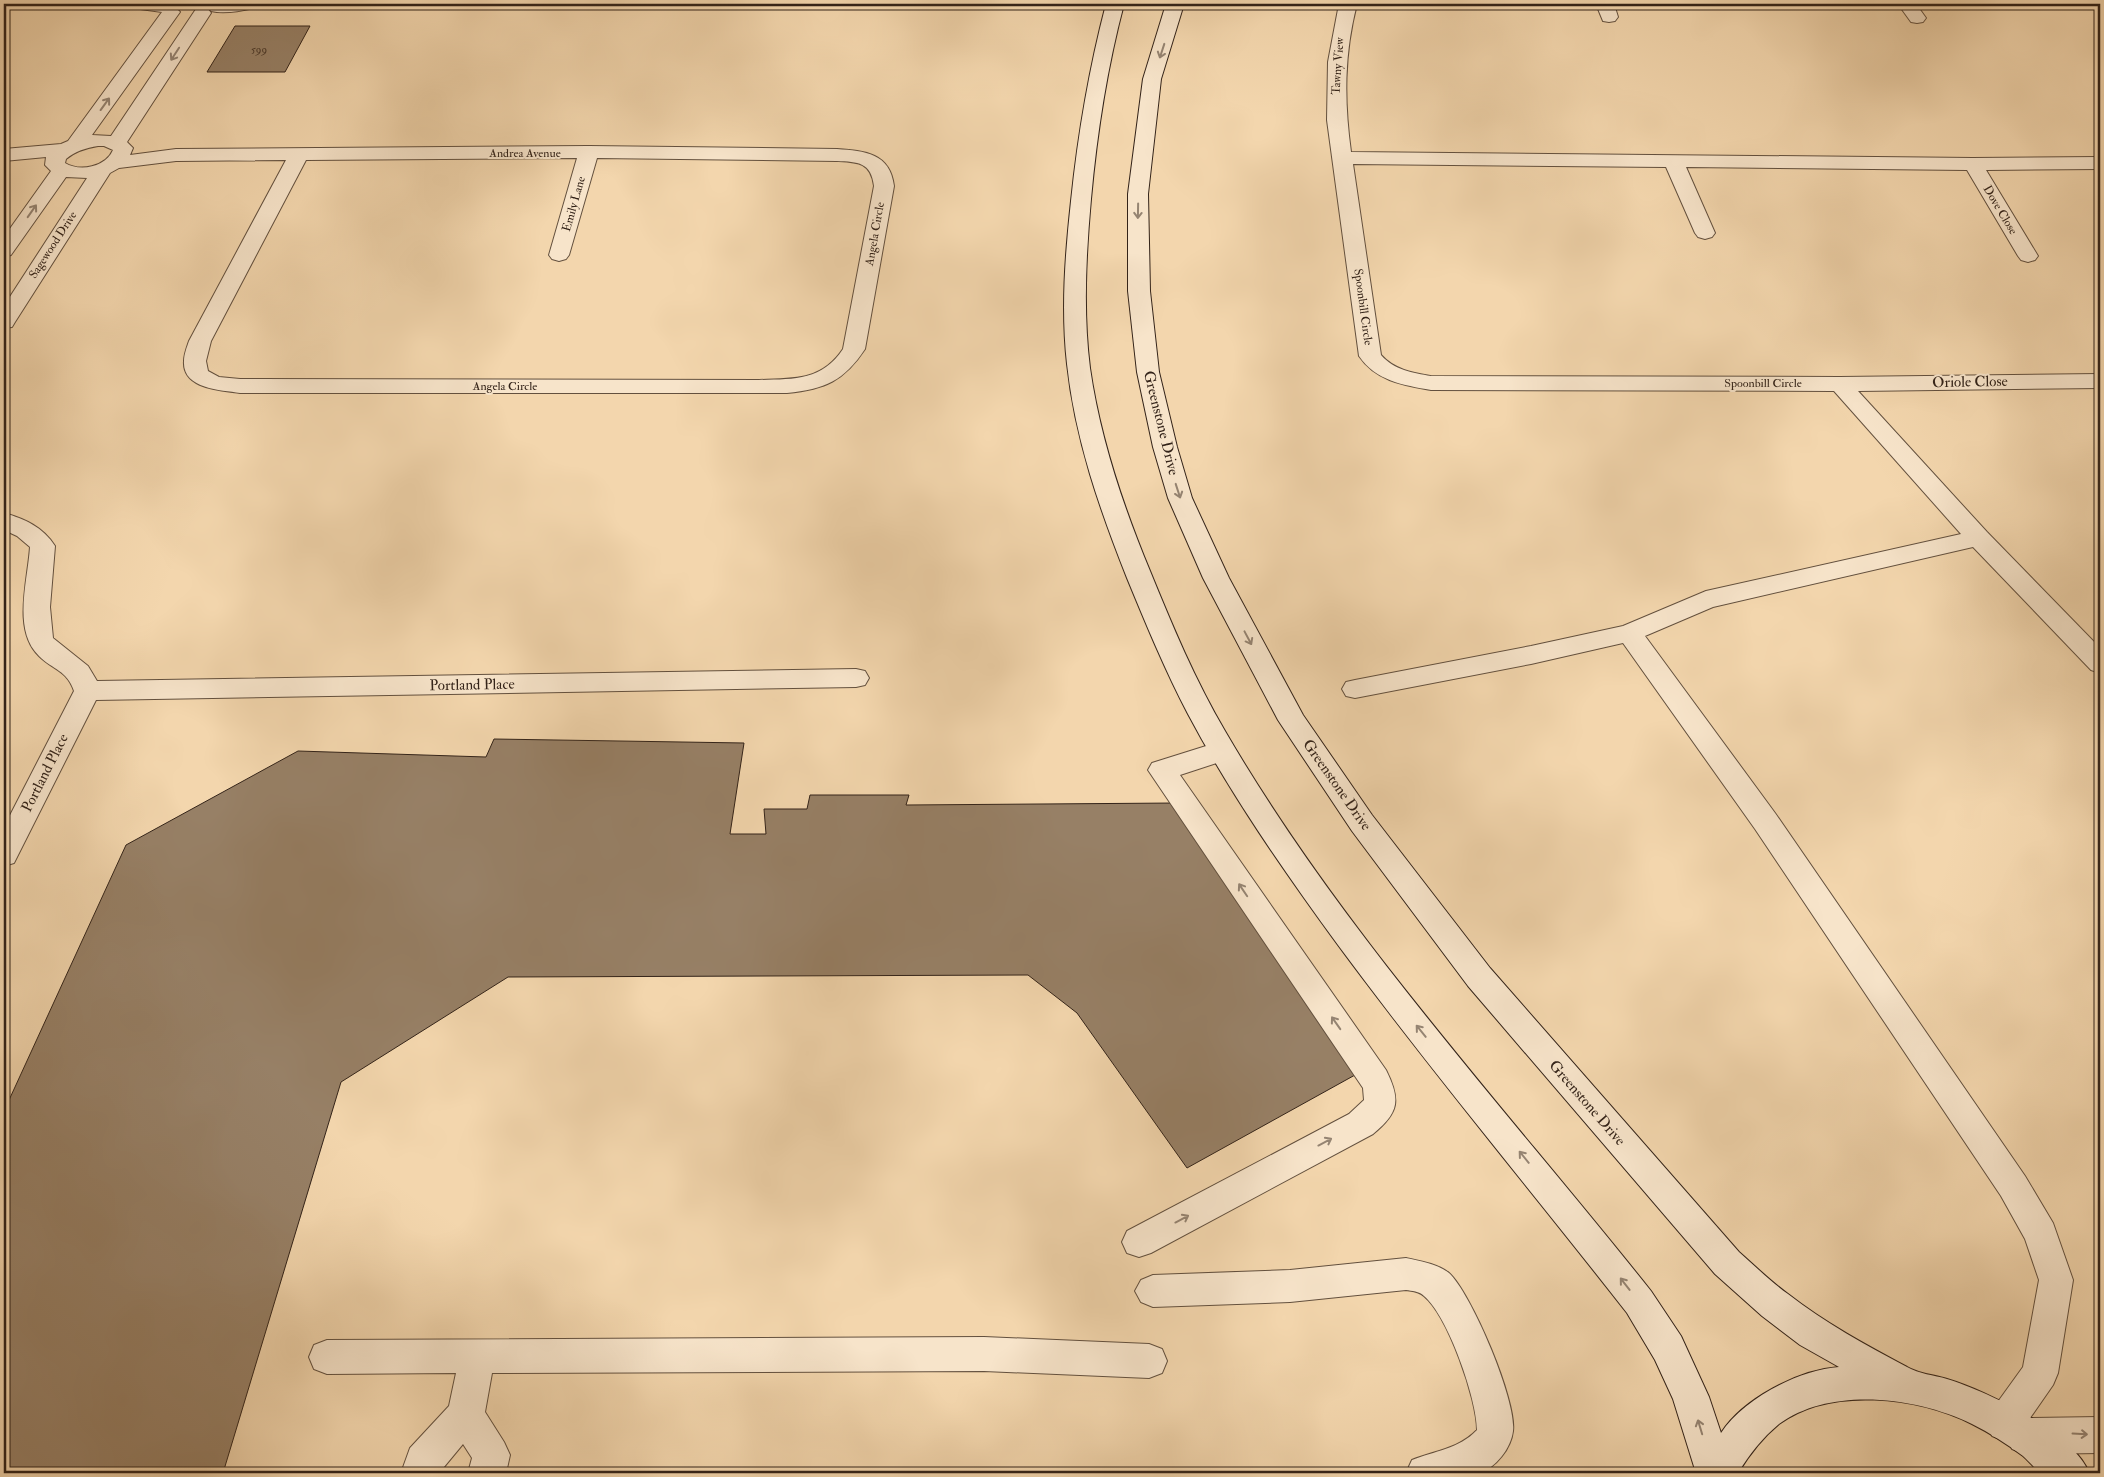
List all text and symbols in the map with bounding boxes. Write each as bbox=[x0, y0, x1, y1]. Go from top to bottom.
street label: Tawny View bbox=[1329, 36, 1348, 95]
one-way arrow bbox=[1156, 42, 1166, 58]
house number: 599 bbox=[251, 43, 267, 56]
one-way arrow bbox=[170, 47, 180, 61]
one-way arrow bbox=[100, 98, 110, 112]
street label: Andrea Avenue bbox=[488, 146, 561, 161]
street label: Emily Lane bbox=[559, 175, 589, 233]
street label: Dove Close bbox=[1979, 183, 2021, 237]
street label: Angela Circle bbox=[862, 201, 888, 268]
one-way arrow bbox=[1133, 202, 1143, 219]
one-way arrow bbox=[27, 204, 37, 218]
street label: Sagewood Drive bbox=[26, 208, 80, 282]
street label: Spoonbill Circle bbox=[1350, 268, 1376, 346]
street label: Greenstone Drive bbox=[1139, 369, 1183, 477]
street label: Oriole Close bbox=[1932, 372, 2008, 392]
street label: Spoonbill Circle bbox=[1724, 376, 1802, 391]
street label: Angela Circle bbox=[472, 379, 537, 394]
one-way arrow bbox=[1174, 483, 1184, 499]
one-way arrow bbox=[1244, 630, 1253, 645]
street label: Portland Place bbox=[429, 675, 515, 695]
street label: Portland Place bbox=[17, 731, 73, 815]
street label: Greenstone Drive bbox=[1299, 736, 1375, 834]
one-way arrow bbox=[1238, 883, 1248, 897]
one-way arrow bbox=[1331, 1016, 1341, 1030]
one-way arrow bbox=[1416, 1025, 1427, 1038]
street label: Greenstone Drive bbox=[1545, 1056, 1629, 1150]
one-way arrow bbox=[1317, 1137, 1332, 1147]
one-way arrow bbox=[1518, 1151, 1529, 1164]
one-way arrow bbox=[1174, 1214, 1189, 1223]
one-way arrow bbox=[1620, 1278, 1631, 1291]
one-way arrow bbox=[1695, 1419, 1705, 1435]
one-way arrow bbox=[2072, 1430, 2088, 1439]

